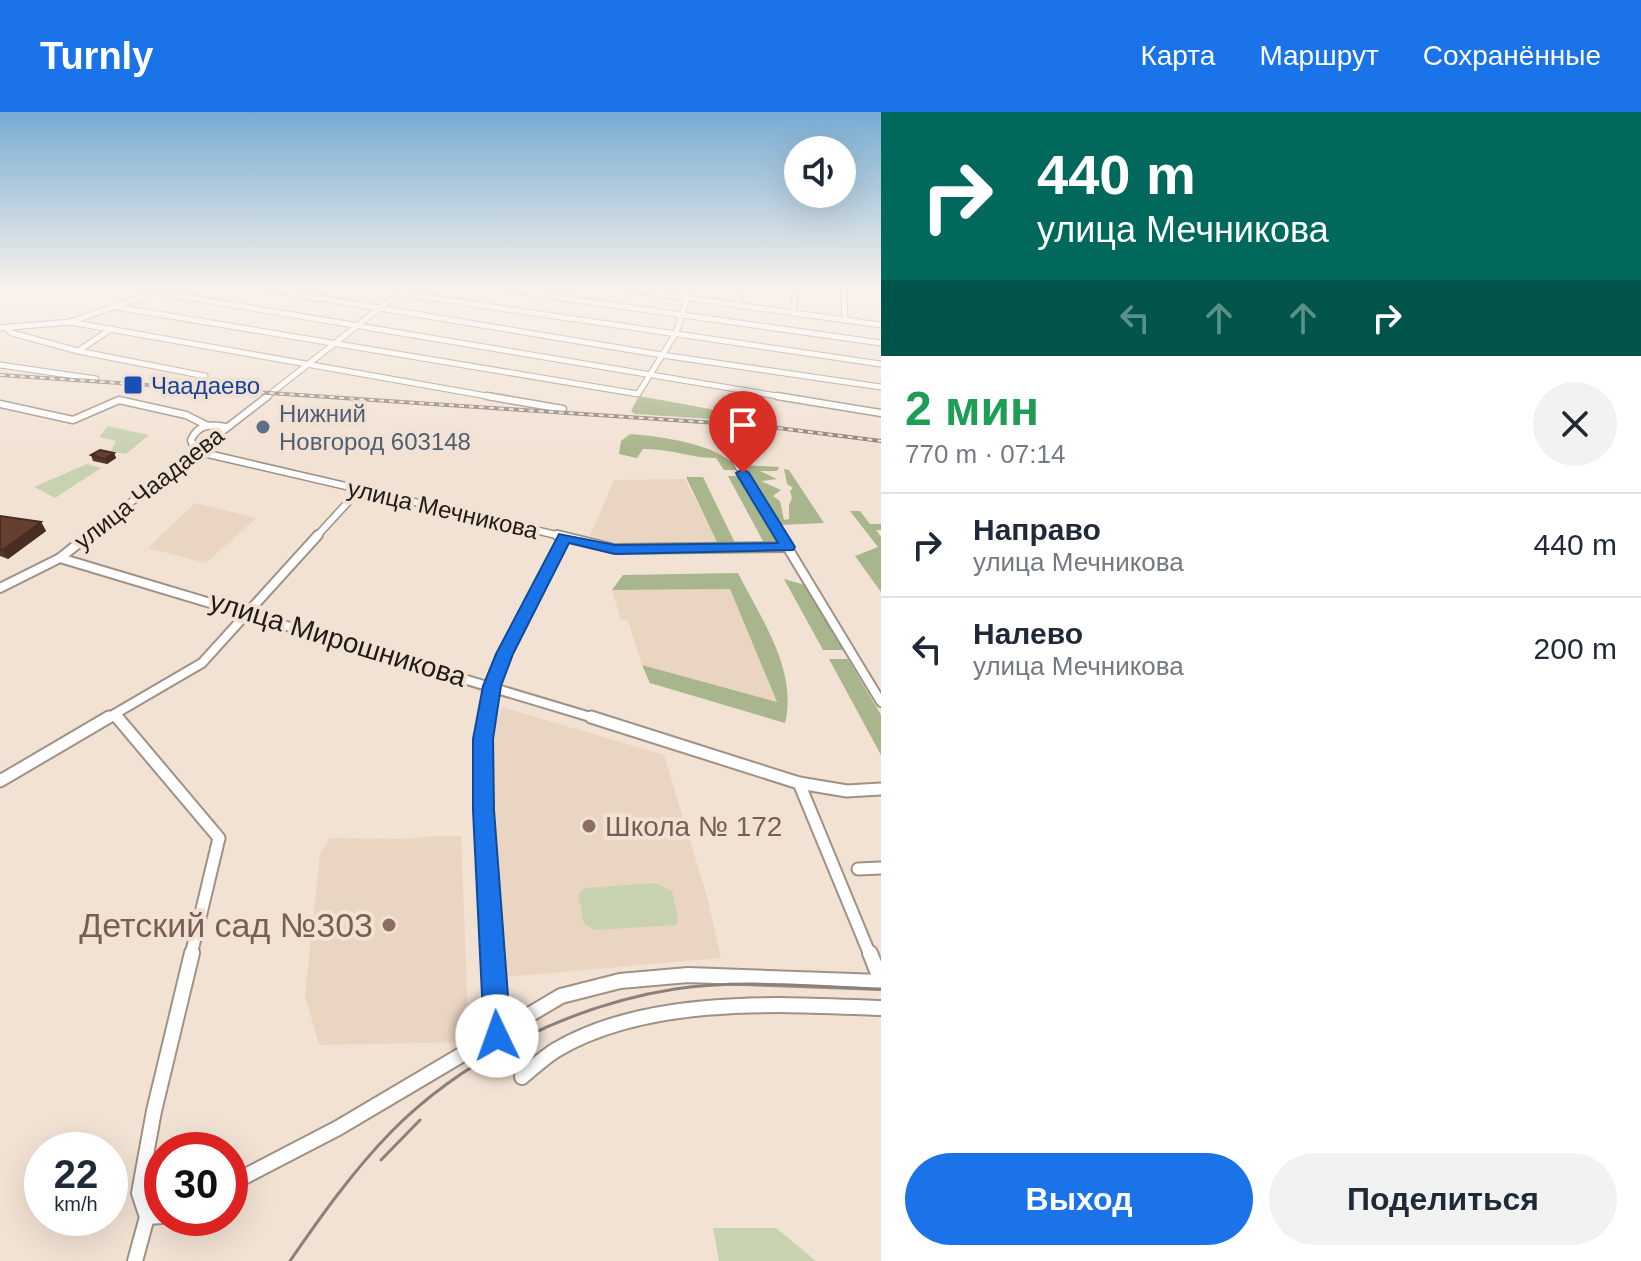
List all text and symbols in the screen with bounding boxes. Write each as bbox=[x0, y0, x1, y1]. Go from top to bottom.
text: Turnly bbox=[40, 35, 153, 77]
text: Карта bbox=[1140, 40, 1215, 71]
text: Маршрут bbox=[1259, 40, 1379, 71]
text: Сохранённые bbox=[1423, 40, 1601, 71]
map controls bbox=[784, 136, 856, 208]
button: sound bbox=[784, 136, 856, 208]
text: 440 m bbox=[1037, 143, 1196, 206]
icon: right bbox=[905, 144, 1009, 248]
text: улица Мечникова bbox=[1037, 209, 1329, 250]
icon: left bbox=[1113, 296, 1157, 340]
icon: ahead bbox=[1197, 296, 1241, 340]
icon: ahead bbox=[1281, 296, 1325, 340]
icon: right bbox=[1365, 296, 1409, 340]
place label: Чаадаево bbox=[151, 372, 260, 399]
marker: Чаадаево bbox=[122, 374, 144, 396]
text: 2 мин bbox=[905, 382, 1039, 435]
button: close bbox=[1533, 382, 1617, 466]
pin bbox=[709, 391, 777, 473]
place label: Нижний Новгород 603148 bbox=[279, 400, 471, 455]
icon: arrive bbox=[721, 403, 765, 447]
marker: Нижний Новгород 603148 bbox=[254, 418, 272, 436]
street label: улица Чаадаева bbox=[69, 421, 229, 555]
text: 770 m · 07:14 bbox=[905, 439, 1065, 469]
street label: улица Мечникова bbox=[345, 474, 541, 544]
text: Направо bbox=[973, 513, 1101, 546]
icon: right bbox=[905, 523, 949, 567]
text: 440 m bbox=[1534, 528, 1617, 561]
text: улица Мечникова bbox=[973, 547, 1184, 577]
street label: улица Мирошникова bbox=[206, 585, 470, 693]
text: Налево bbox=[973, 617, 1083, 650]
icon: left bbox=[905, 627, 949, 671]
text: 200 m bbox=[1534, 632, 1617, 665]
text: улица Мечникова bbox=[973, 651, 1184, 681]
place label: Школа № 172 bbox=[605, 811, 782, 842]
marker: Школа № 172 bbox=[580, 817, 598, 835]
place label: Детский сад №303 bbox=[79, 906, 373, 944]
marker: Детский сад №303 bbox=[380, 916, 398, 934]
position arrow bbox=[455, 994, 539, 1078]
speed limit sign: 30 bbox=[144, 1132, 248, 1236]
text: 22 bbox=[54, 1152, 98, 1196]
button: Выход bbox=[905, 1153, 1253, 1245]
button: Поделиться bbox=[1269, 1153, 1617, 1245]
text: km/h bbox=[54, 1193, 98, 1215]

